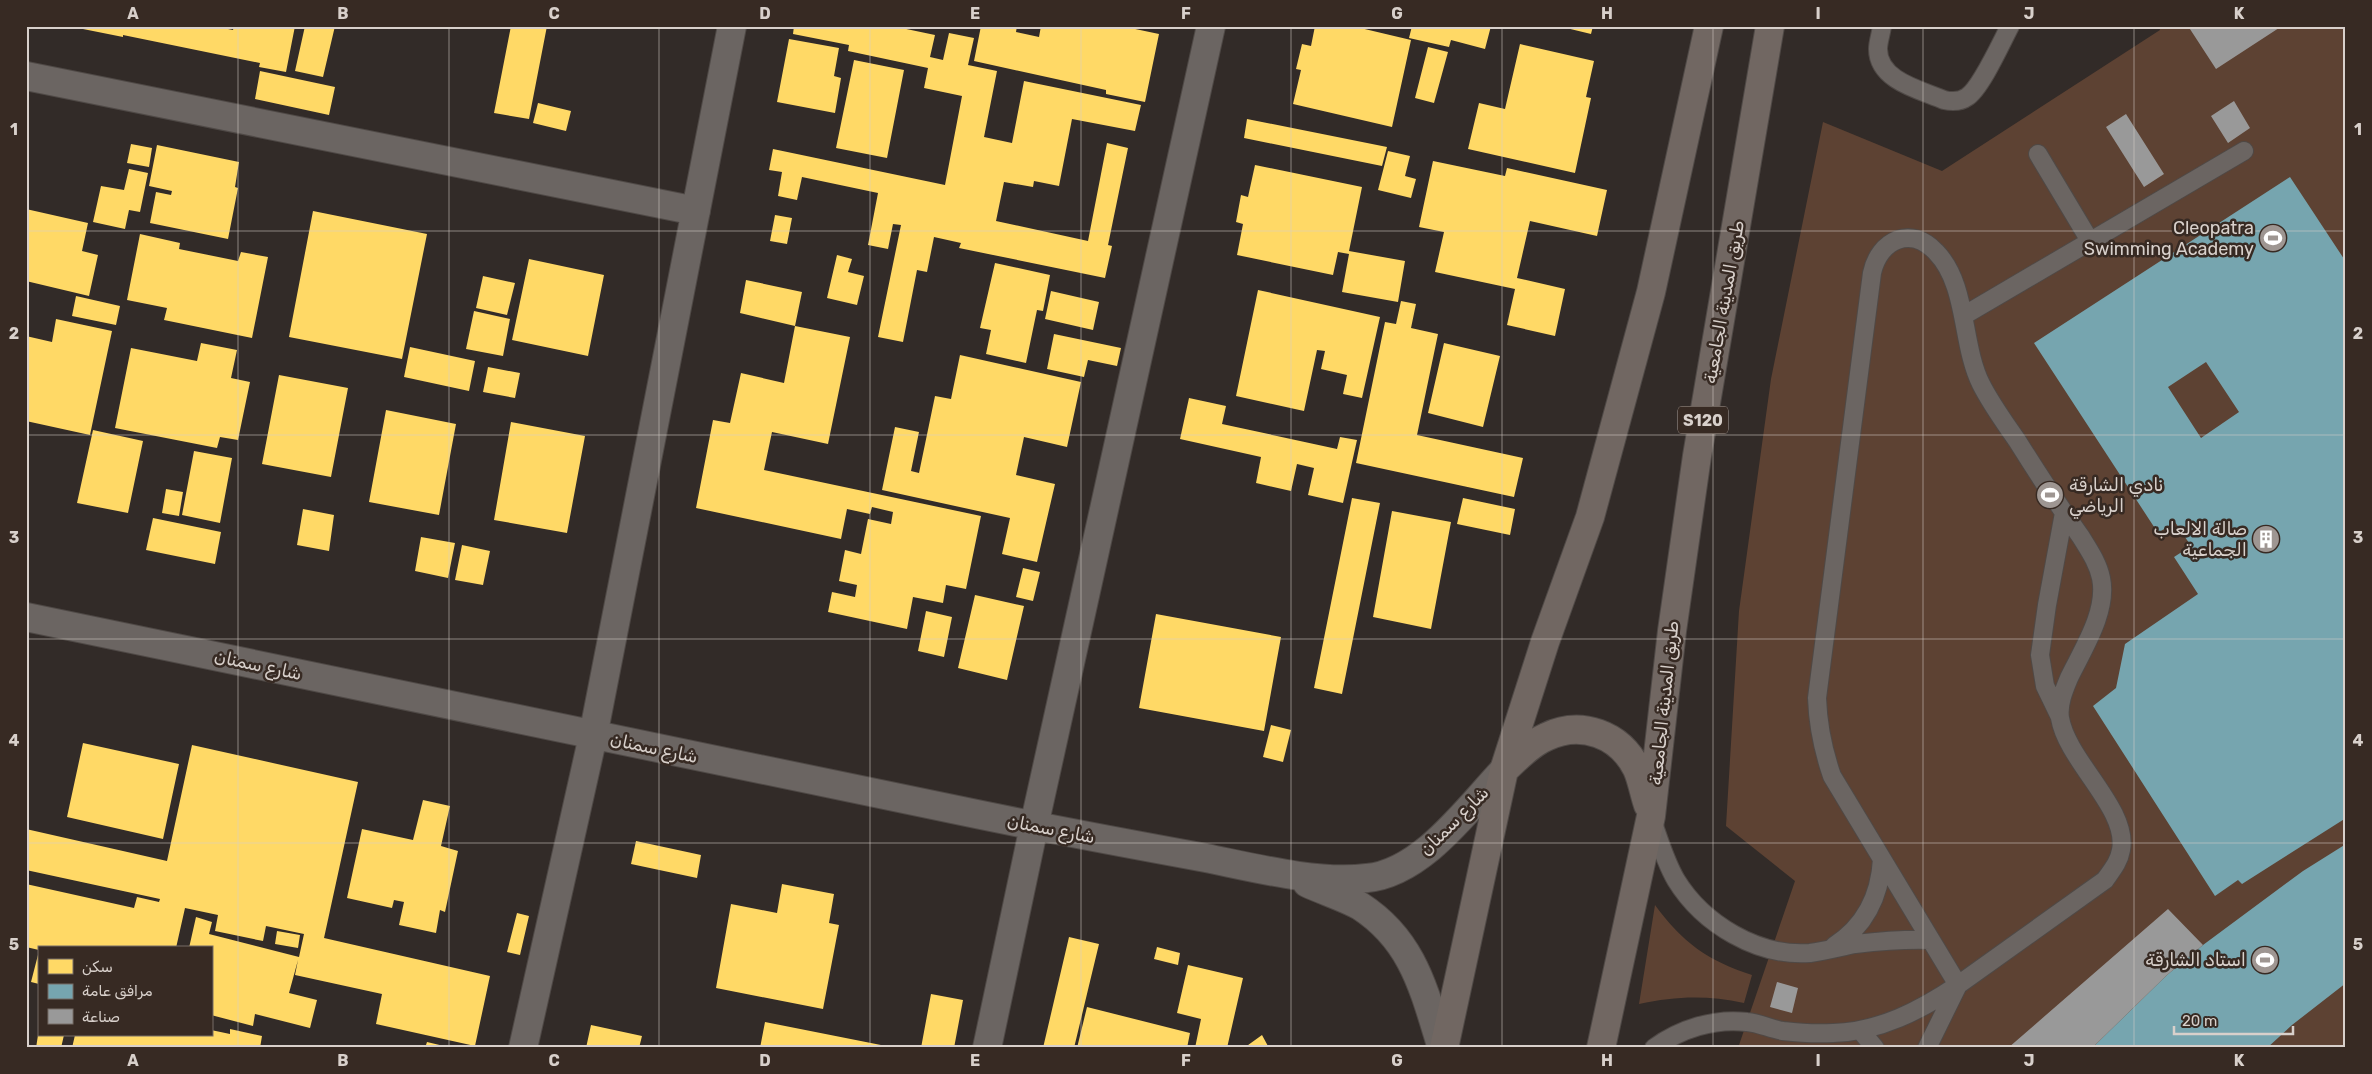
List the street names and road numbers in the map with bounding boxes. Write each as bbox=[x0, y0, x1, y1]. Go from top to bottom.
street label: طريق المدينة الجامعية bbox=[1699, 219, 1749, 385]
road number: S120 bbox=[1678, 406, 1728, 434]
street label: طريق المدينة الجامعية bbox=[1644, 620, 1684, 786]
street label: شارع سمنان bbox=[212, 645, 304, 686]
street label: شارع سمنان bbox=[608, 728, 700, 769]
street label: شارع سمنان bbox=[1415, 782, 1494, 861]
street label: شارع سمنان bbox=[1005, 810, 1097, 849]

